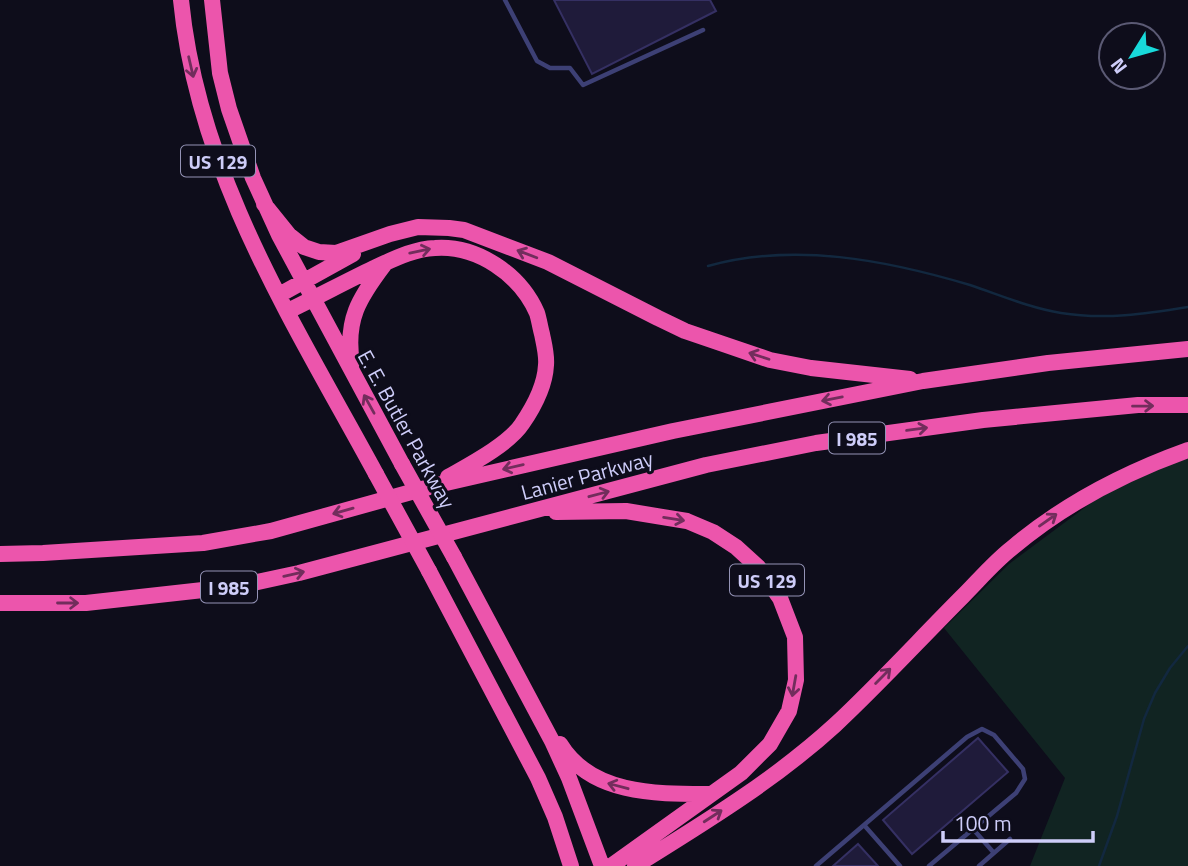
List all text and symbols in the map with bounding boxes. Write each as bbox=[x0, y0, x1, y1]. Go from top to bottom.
north arrow bbox=[1097, 21, 1167, 91]
text: N bbox=[1102, 53, 1134, 81]
one-way arrow bbox=[185, 56, 198, 78]
road number: US 129 bbox=[181, 146, 255, 176]
one-way arrow bbox=[408, 243, 431, 257]
one-way arrow bbox=[517, 246, 539, 259]
street label: E. E. Butler Parkway bbox=[350, 344, 464, 514]
one-way arrow bbox=[748, 349, 770, 361]
one-way arrow bbox=[821, 393, 844, 407]
one-way arrow bbox=[362, 394, 375, 415]
one-way arrow bbox=[1132, 399, 1155, 412]
road number: I 985 bbox=[829, 422, 885, 453]
one-way arrow bbox=[905, 423, 928, 436]
street label: Lanier Parkway bbox=[517, 442, 657, 508]
one-way arrow bbox=[502, 461, 525, 475]
one-way arrow bbox=[587, 487, 609, 500]
one-way arrow bbox=[333, 505, 355, 518]
one-way arrow bbox=[662, 513, 685, 526]
one-way arrow bbox=[1038, 513, 1057, 527]
road number: US 129 bbox=[730, 565, 804, 596]
one-way arrow bbox=[282, 567, 305, 581]
road number: I 985 bbox=[201, 572, 257, 602]
one-way arrow bbox=[56, 596, 79, 610]
one-way arrow bbox=[874, 668, 891, 685]
one-way arrow bbox=[787, 674, 800, 697]
one-way arrow bbox=[607, 779, 629, 792]
scale bar bbox=[943, 800, 1094, 844]
text: 100 m bbox=[954, 807, 1011, 839]
one-way arrow bbox=[703, 809, 723, 823]

